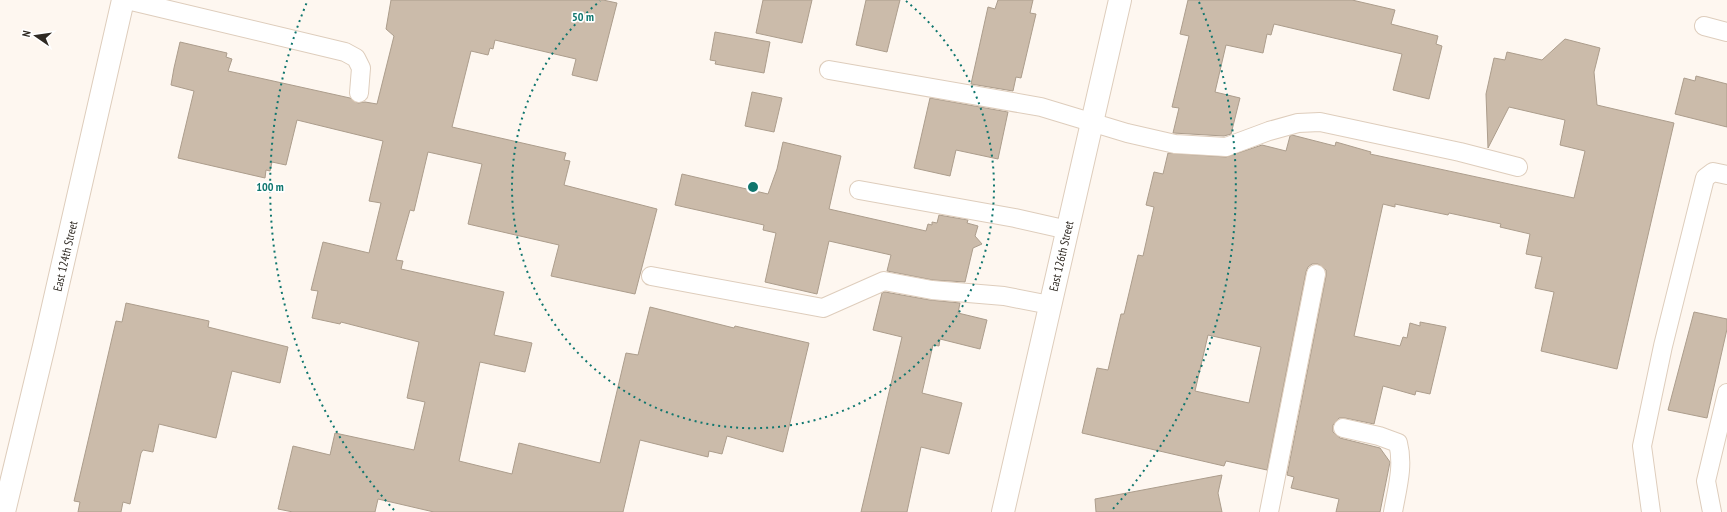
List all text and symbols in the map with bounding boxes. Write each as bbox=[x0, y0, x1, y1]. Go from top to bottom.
text: 50 m bbox=[572, 9, 594, 24]
north arrow bbox=[16, 16, 56, 56]
text: N bbox=[19, 29, 34, 38]
text: 100 m bbox=[256, 179, 284, 194]
centre of rings bbox=[746, 180, 760, 194]
street label: East 124th Street bbox=[50, 219, 81, 293]
street label: East 126th Street bbox=[1046, 219, 1077, 293]

